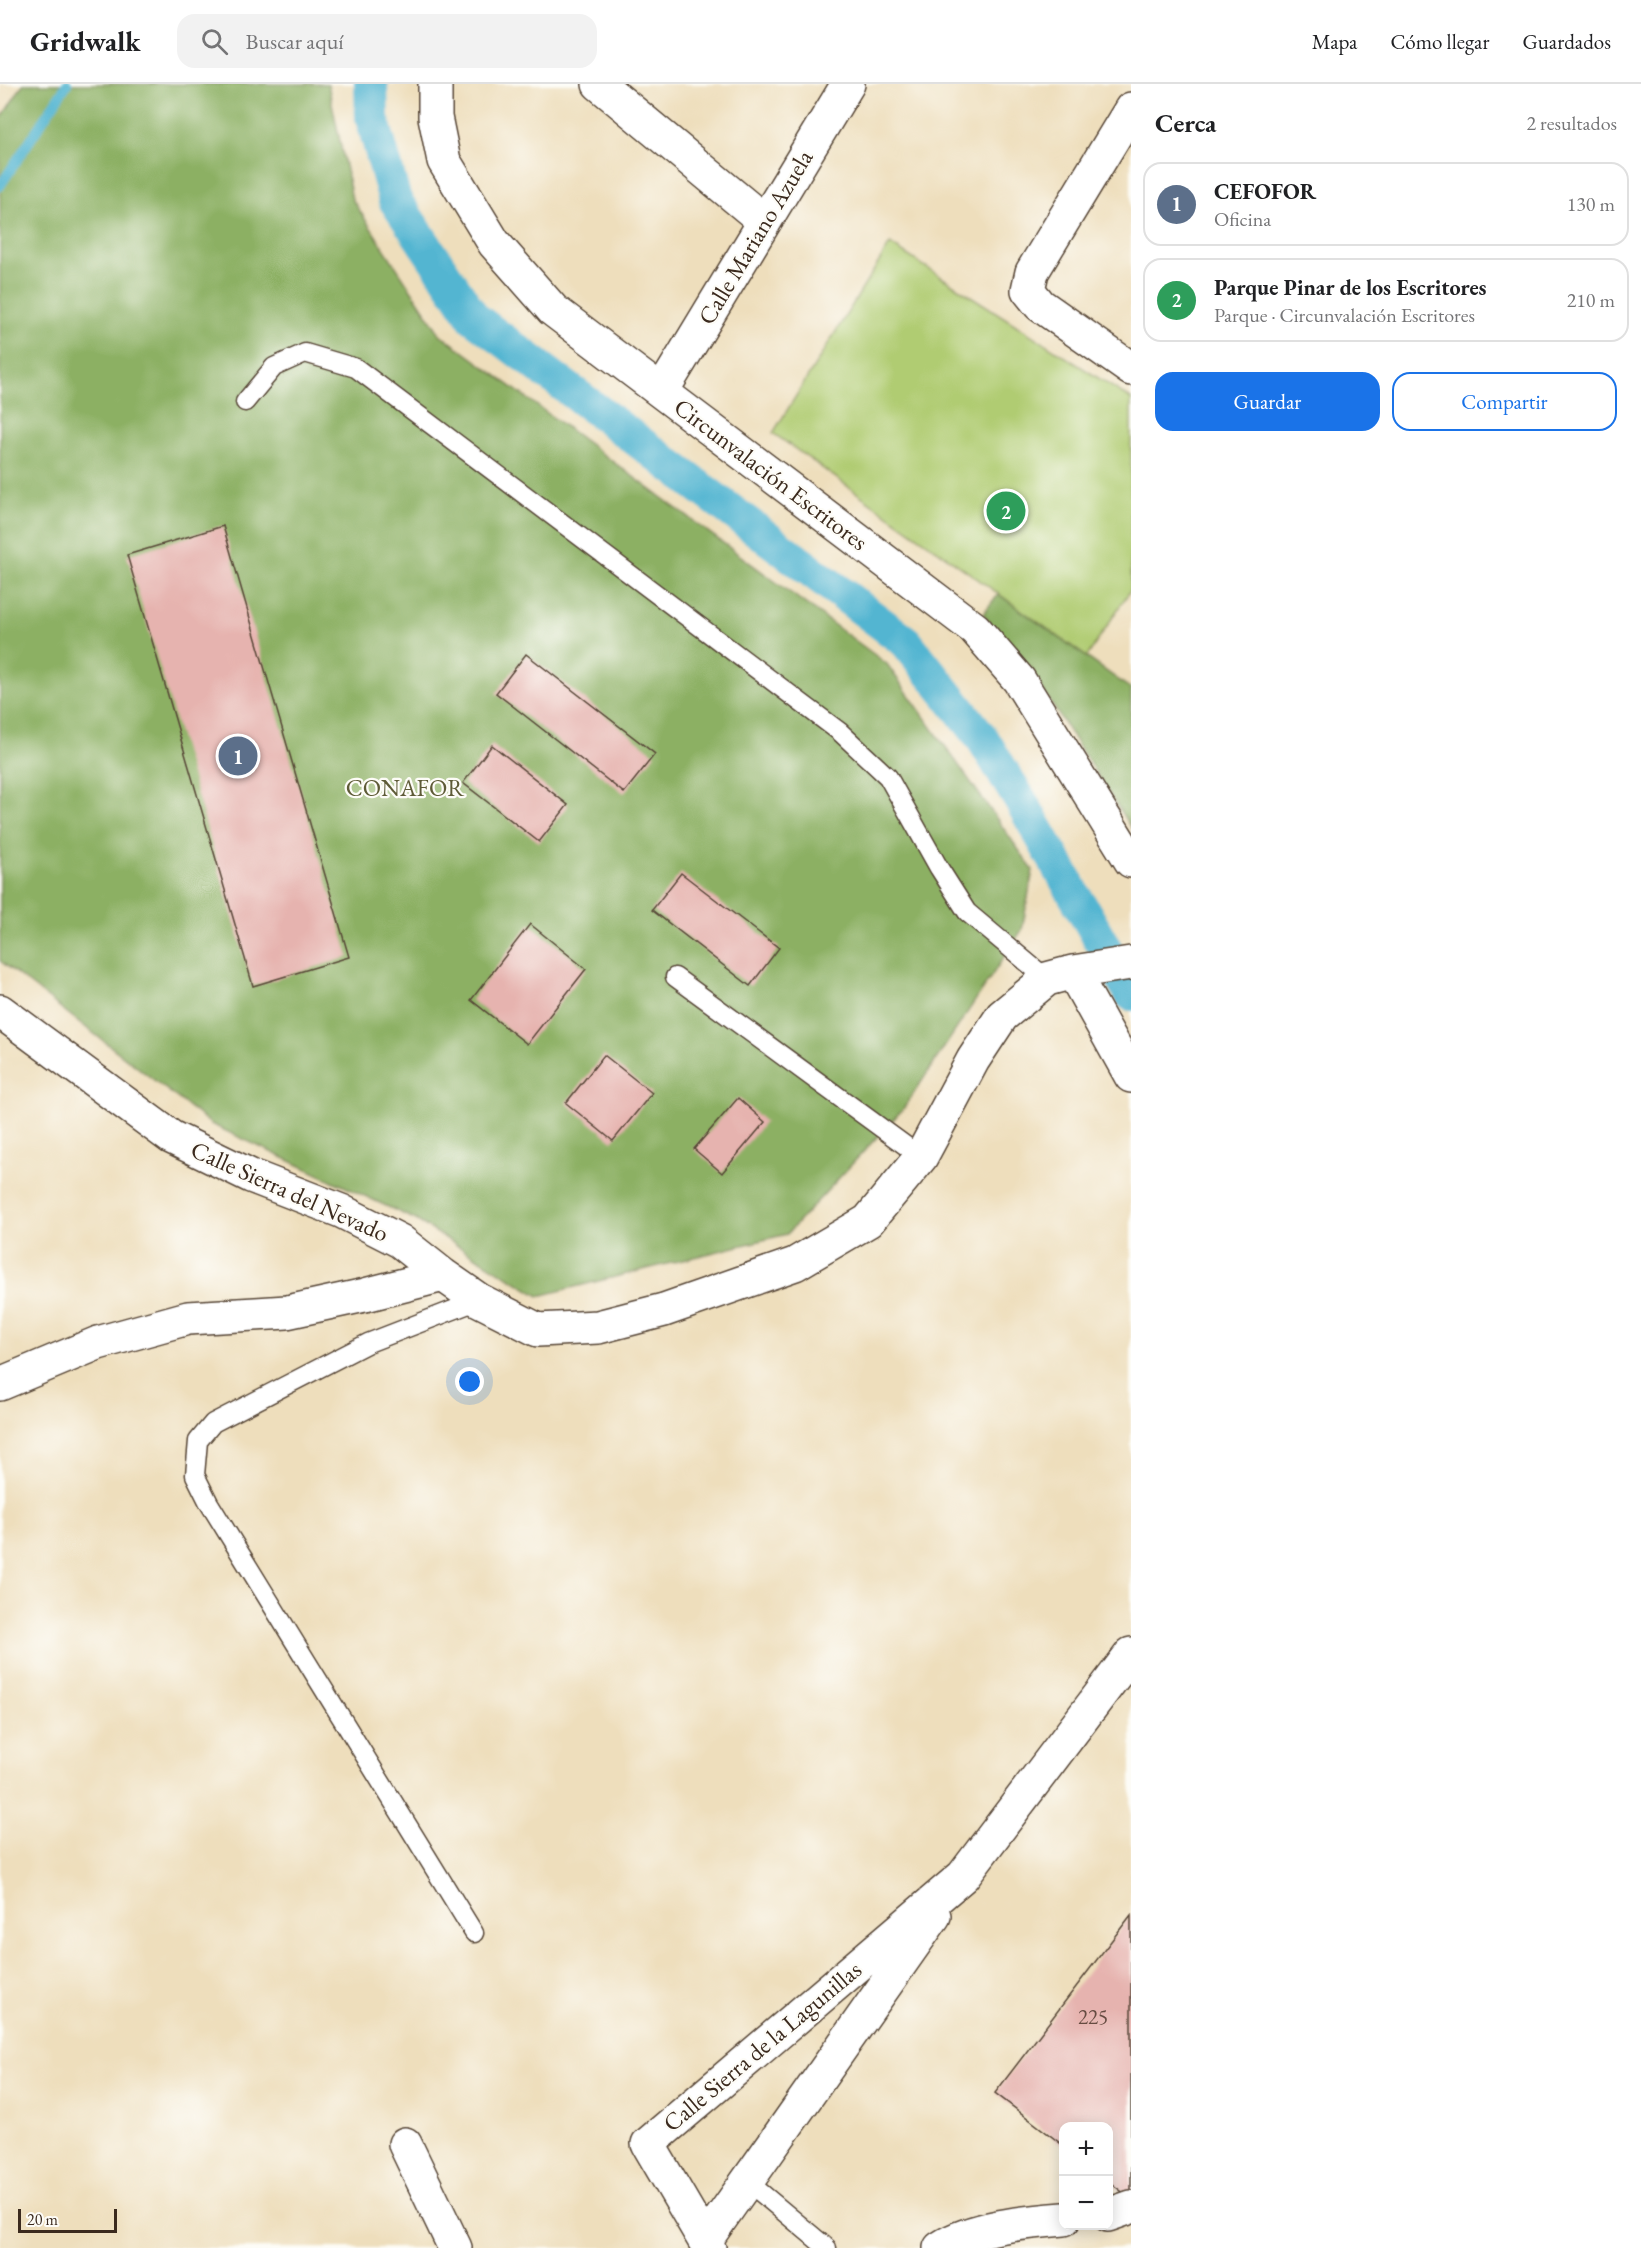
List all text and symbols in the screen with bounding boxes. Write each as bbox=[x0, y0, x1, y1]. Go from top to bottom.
search box bbox=[177, 14, 597, 68]
text: Gridwalk bbox=[30, 23, 141, 59]
icon: search bbox=[198, 25, 231, 58]
text: Buscar aquí bbox=[246, 27, 344, 56]
text: Mapa bbox=[1312, 28, 1357, 55]
text: Cómo llegar bbox=[1390, 28, 1489, 55]
text: Guardados bbox=[1522, 28, 1611, 55]
text: Cerca bbox=[1155, 106, 1216, 140]
text: 2 resultados bbox=[1526, 110, 1617, 136]
street label: Calle Mariano Azuela bbox=[691, 144, 820, 330]
text: CEFOFOR bbox=[1214, 177, 1316, 206]
text: 1 bbox=[1171, 191, 1182, 217]
text: 130 m bbox=[1567, 191, 1615, 217]
text: Oficina bbox=[1214, 206, 1271, 232]
text: Parque Pinar de los Escritores bbox=[1214, 273, 1487, 302]
text: 2 bbox=[1171, 287, 1182, 313]
text: 210 m bbox=[1567, 287, 1615, 313]
text: Parque · Circunvalación Escritores bbox=[1214, 302, 1475, 328]
button: Guardar bbox=[1155, 372, 1380, 431]
button: Compartir bbox=[1392, 372, 1617, 431]
street label: Circunvalación Escritores bbox=[668, 391, 874, 557]
pin: 2 bbox=[986, 488, 1026, 534]
pin: 1 bbox=[218, 734, 258, 778]
park label: CONAFOR bbox=[346, 772, 465, 803]
street label: Calle Sierra del Nevado bbox=[186, 1133, 394, 1249]
your location bbox=[455, 1367, 484, 1396]
street label: Calle Sierra de la Lagunillas bbox=[656, 1954, 868, 2138]
house number: 225 bbox=[1078, 2003, 1108, 2030]
map controls bbox=[1059, 2122, 1113, 2230]
button: + bbox=[1059, 2122, 1113, 2176]
button: − bbox=[1059, 2176, 1113, 2230]
scale bar bbox=[18, 2206, 117, 2234]
text: 20 m bbox=[27, 2209, 58, 2230]

